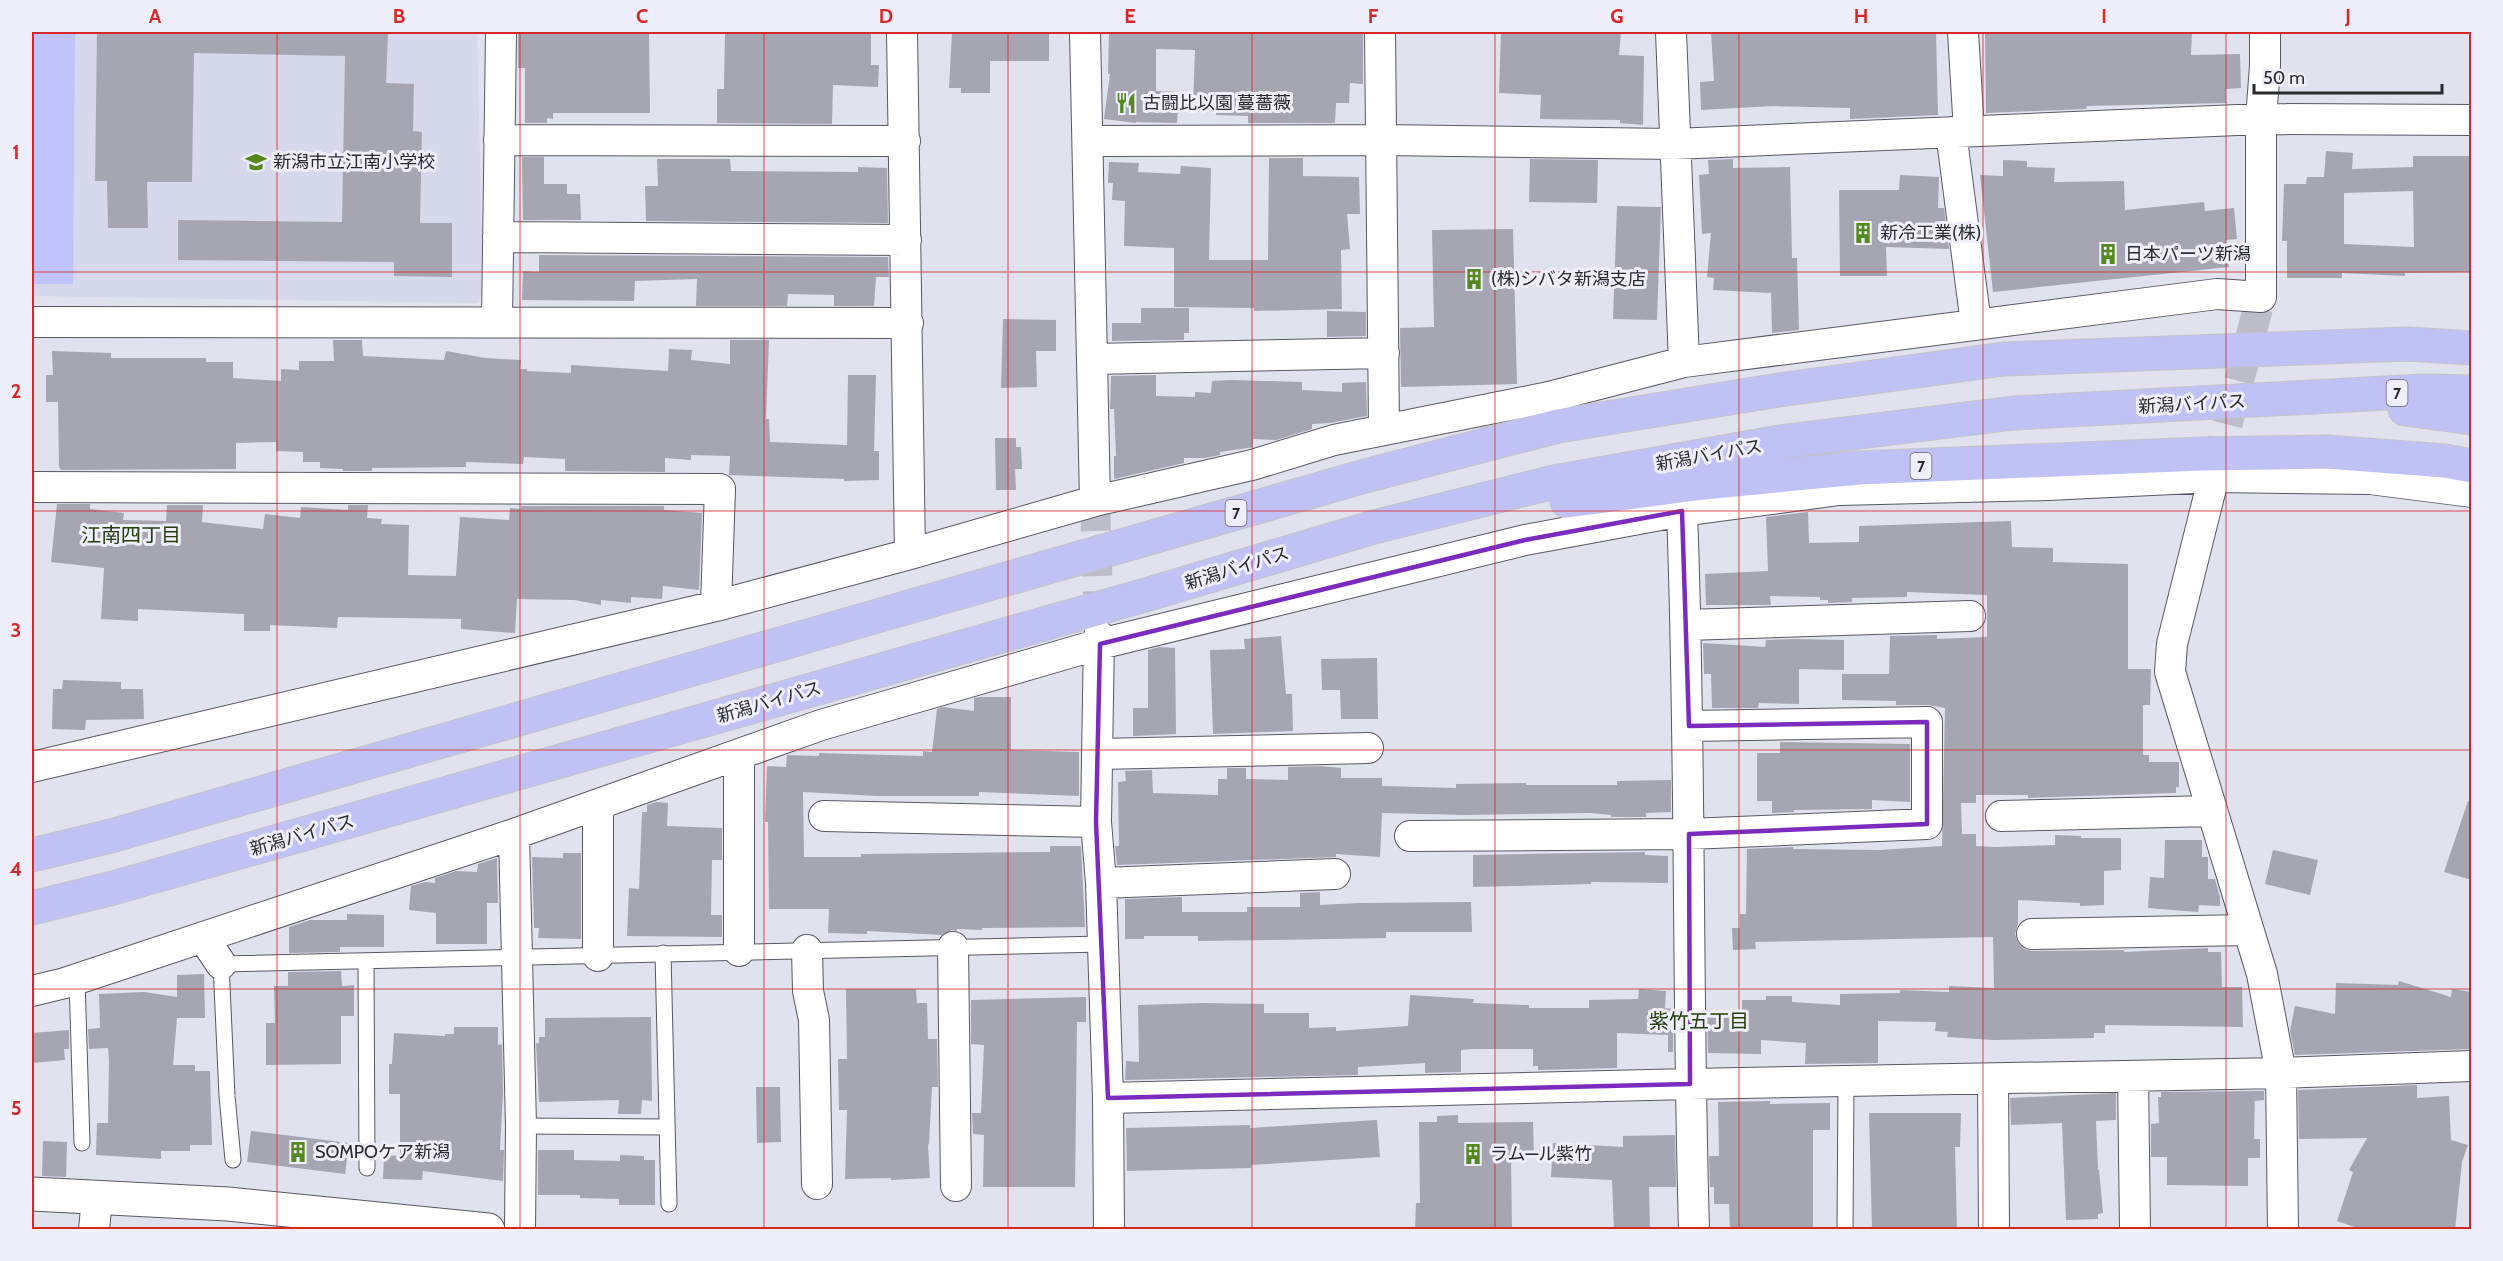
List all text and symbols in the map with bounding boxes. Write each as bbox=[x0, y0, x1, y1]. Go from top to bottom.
text: A bbox=[149, 4, 162, 28]
text: B bbox=[393, 4, 405, 28]
text: C bbox=[636, 4, 648, 28]
text: D bbox=[879, 4, 893, 28]
text: E bbox=[1124, 4, 1136, 28]
text: F bbox=[1368, 4, 1379, 28]
text: G bbox=[1610, 4, 1624, 28]
text: H bbox=[1854, 4, 1868, 28]
text: I bbox=[2101, 4, 2107, 28]
text: J bbox=[2344, 4, 2351, 28]
scale bar bbox=[2254, 57, 2442, 95]
text: 50 m bbox=[2263, 67, 2305, 89]
restaurant icon: 古闘比以園 蔓薔薇 bbox=[1114, 91, 1138, 115]
place label: 古闘比以園 蔓薔薇 bbox=[1143, 92, 1291, 114]
text: 1 bbox=[12, 140, 20, 164]
school or university icon: 新潟市立江南小学校 bbox=[244, 150, 268, 174]
place label: 新潟市立江南小学校 bbox=[273, 151, 435, 173]
building icon: 新冷工業(株) bbox=[1851, 221, 1875, 245]
place label: 新冷工業(株) bbox=[1880, 222, 1981, 244]
building icon: 日本パーツ新潟 bbox=[2096, 242, 2120, 266]
place label: 日本パーツ新潟 bbox=[2125, 243, 2251, 265]
building icon: (株)シバタ新潟支店 bbox=[1462, 267, 1486, 291]
place label: (株)シバタ新潟支店 bbox=[1491, 268, 1646, 290]
text: 2 bbox=[11, 379, 21, 403]
road number: 7 bbox=[2386, 380, 2408, 406]
street label: 新潟バイパス bbox=[2138, 390, 2246, 418]
street label: 新潟バイパス bbox=[1654, 435, 1764, 475]
road number: 7 bbox=[1910, 453, 1932, 479]
road number: 7 bbox=[1226, 500, 1246, 526]
district label: 江南四丁目 bbox=[81, 523, 181, 547]
street label: 新潟バイパス bbox=[1182, 542, 1292, 594]
text: 3 bbox=[11, 618, 21, 642]
street label: 新潟バイパス bbox=[714, 677, 824, 727]
street label: 新潟バイパス bbox=[247, 810, 357, 860]
text: 4 bbox=[10, 857, 22, 881]
district label: 紫竹五丁目 bbox=[1649, 1009, 1749, 1033]
text: 5 bbox=[11, 1096, 21, 1120]
building icon: SOMPOケア新潟 bbox=[286, 1140, 310, 1164]
place label: SOMPOケア新潟 bbox=[315, 1141, 450, 1163]
building icon: ラム―ル紫竹 bbox=[1461, 1142, 1485, 1166]
place label: ラム―ル紫竹 bbox=[1490, 1143, 1592, 1165]

